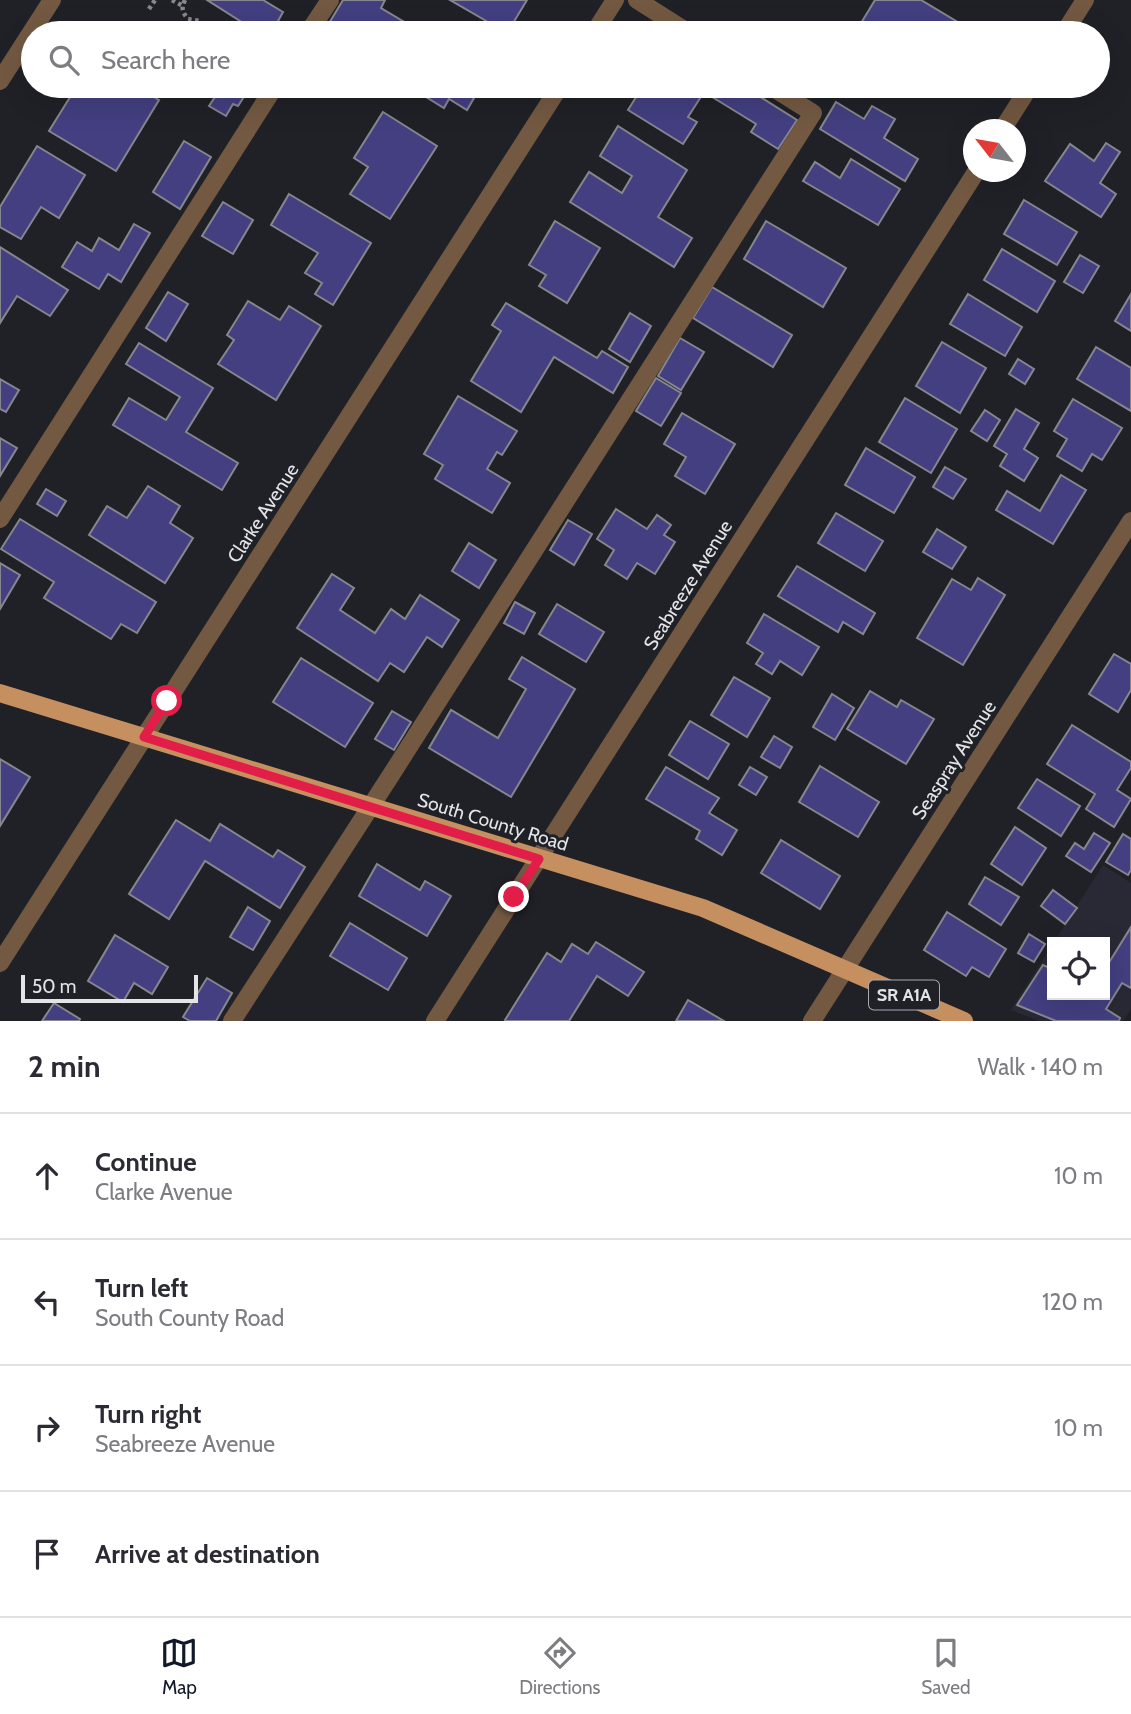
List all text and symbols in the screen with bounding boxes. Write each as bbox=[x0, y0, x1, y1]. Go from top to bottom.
search box bbox=[21, 21, 1110, 98]
icon: search bbox=[45, 41, 83, 79]
text: Search here bbox=[101, 44, 230, 76]
north arrow bbox=[963, 119, 1026, 182]
street label: Clarke Avenue bbox=[222, 459, 304, 567]
street label: Seabreeze Avenue bbox=[639, 516, 737, 654]
route start bbox=[151, 685, 182, 716]
street label: Seaspray Avenue bbox=[907, 696, 1001, 824]
street label: South County Road bbox=[415, 788, 571, 856]
route end bbox=[498, 881, 529, 912]
map controls bbox=[1047, 937, 1110, 1000]
button: locate bbox=[1047, 937, 1110, 1000]
scale bar bbox=[21, 972, 198, 1004]
text: 50 m bbox=[32, 975, 76, 998]
road number: SR A1A bbox=[869, 980, 939, 1010]
text: 2 min bbox=[28, 1048, 100, 1085]
text: Walk · 140 m bbox=[977, 1053, 1103, 1081]
text: Continue bbox=[95, 1146, 197, 1178]
icon: ahead bbox=[28, 1157, 66, 1195]
text: 10 m bbox=[1054, 1162, 1103, 1190]
text: Clarke Avenue bbox=[95, 1178, 233, 1206]
text: Turn left bbox=[95, 1272, 188, 1304]
icon: left bbox=[28, 1283, 66, 1321]
text: 120 m bbox=[1042, 1288, 1103, 1316]
text: South County Road bbox=[95, 1304, 284, 1332]
text: Turn right bbox=[95, 1398, 201, 1430]
icon: right bbox=[28, 1409, 66, 1447]
text: 10 m bbox=[1054, 1414, 1103, 1442]
text: Seabreeze Avenue bbox=[95, 1430, 275, 1458]
icon: arrive bbox=[28, 1535, 66, 1573]
text: Arrive at destination bbox=[95, 1538, 320, 1570]
tab: Map bbox=[160, 1634, 198, 1699]
tab: Directions bbox=[519, 1634, 600, 1699]
tab: Saved bbox=[921, 1634, 971, 1699]

